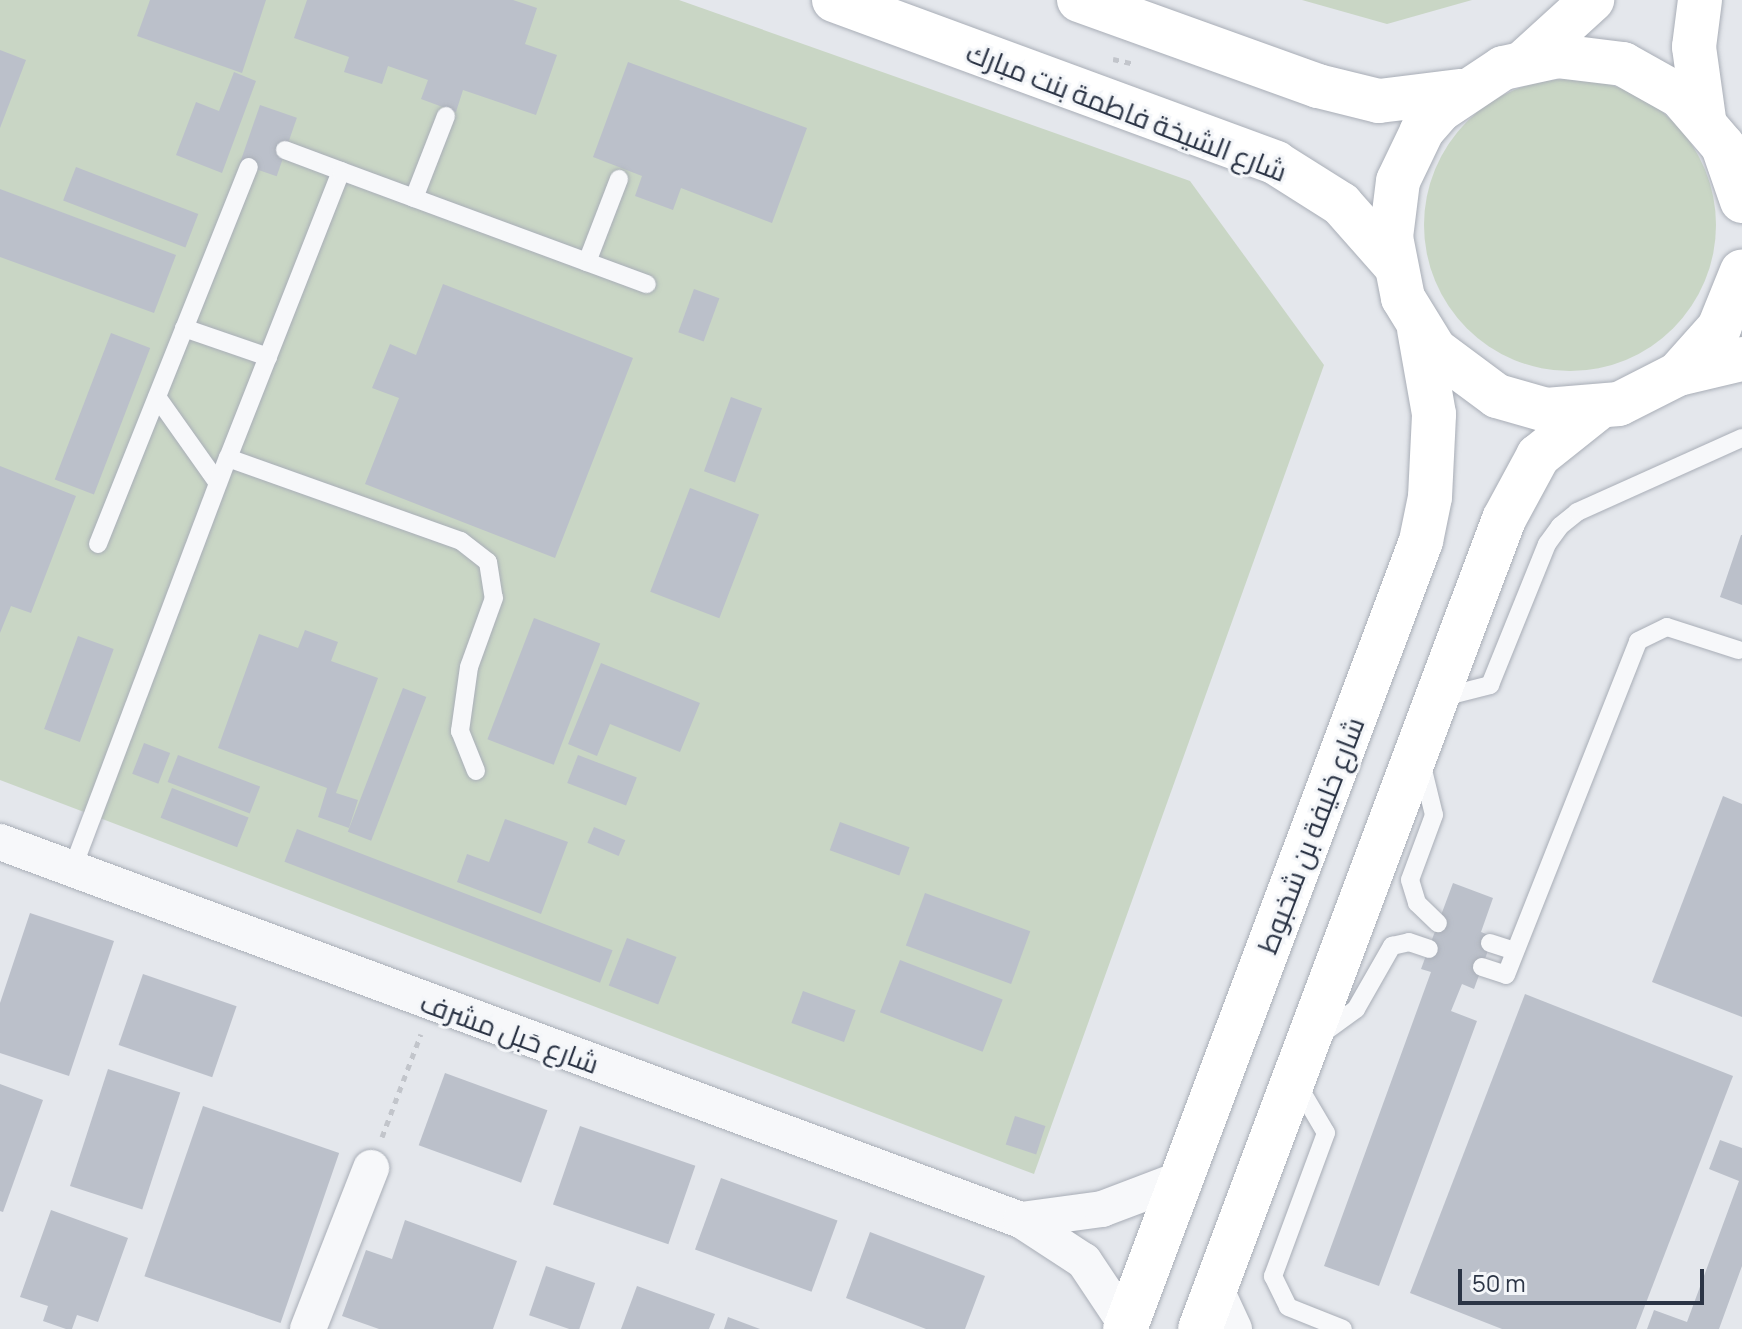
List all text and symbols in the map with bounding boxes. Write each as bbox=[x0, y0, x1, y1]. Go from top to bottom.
street label: شارع الشيخة فاطمة بنت مبارك bbox=[962, 34, 1292, 188]
street label: شارع خليفة بن شخبوط bbox=[1249, 712, 1371, 958]
street label: شارع حَبل مشرف bbox=[416, 984, 604, 1080]
scale bar bbox=[1462, 1253, 1708, 1303]
text: 50 m bbox=[1472, 1266, 1526, 1299]

